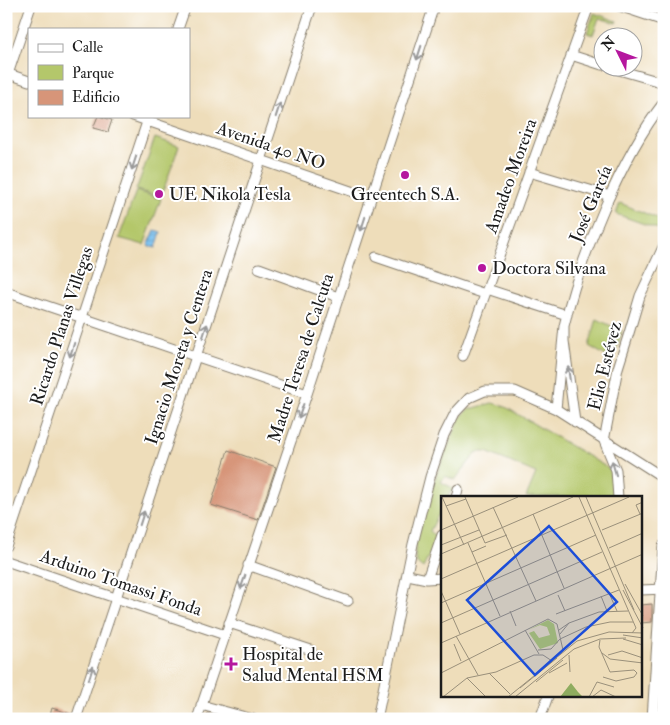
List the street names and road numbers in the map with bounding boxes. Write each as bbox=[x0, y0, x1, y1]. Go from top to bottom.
street label: Amadeo Moreira bbox=[479, 115, 543, 237]
street label: Avenida 40 NO bbox=[213, 116, 328, 175]
street label: José García bbox=[564, 161, 618, 247]
street label: Ricardo Planas Villegas bbox=[25, 244, 99, 408]
street label: Ignacio Moreta y Centera bbox=[140, 266, 218, 448]
street label: Madre Teresa de Calcuta bbox=[263, 270, 339, 446]
street label: Elio Estévez bbox=[583, 319, 627, 413]
street label: Arduino Tomassi Fonda bbox=[36, 544, 206, 622]

